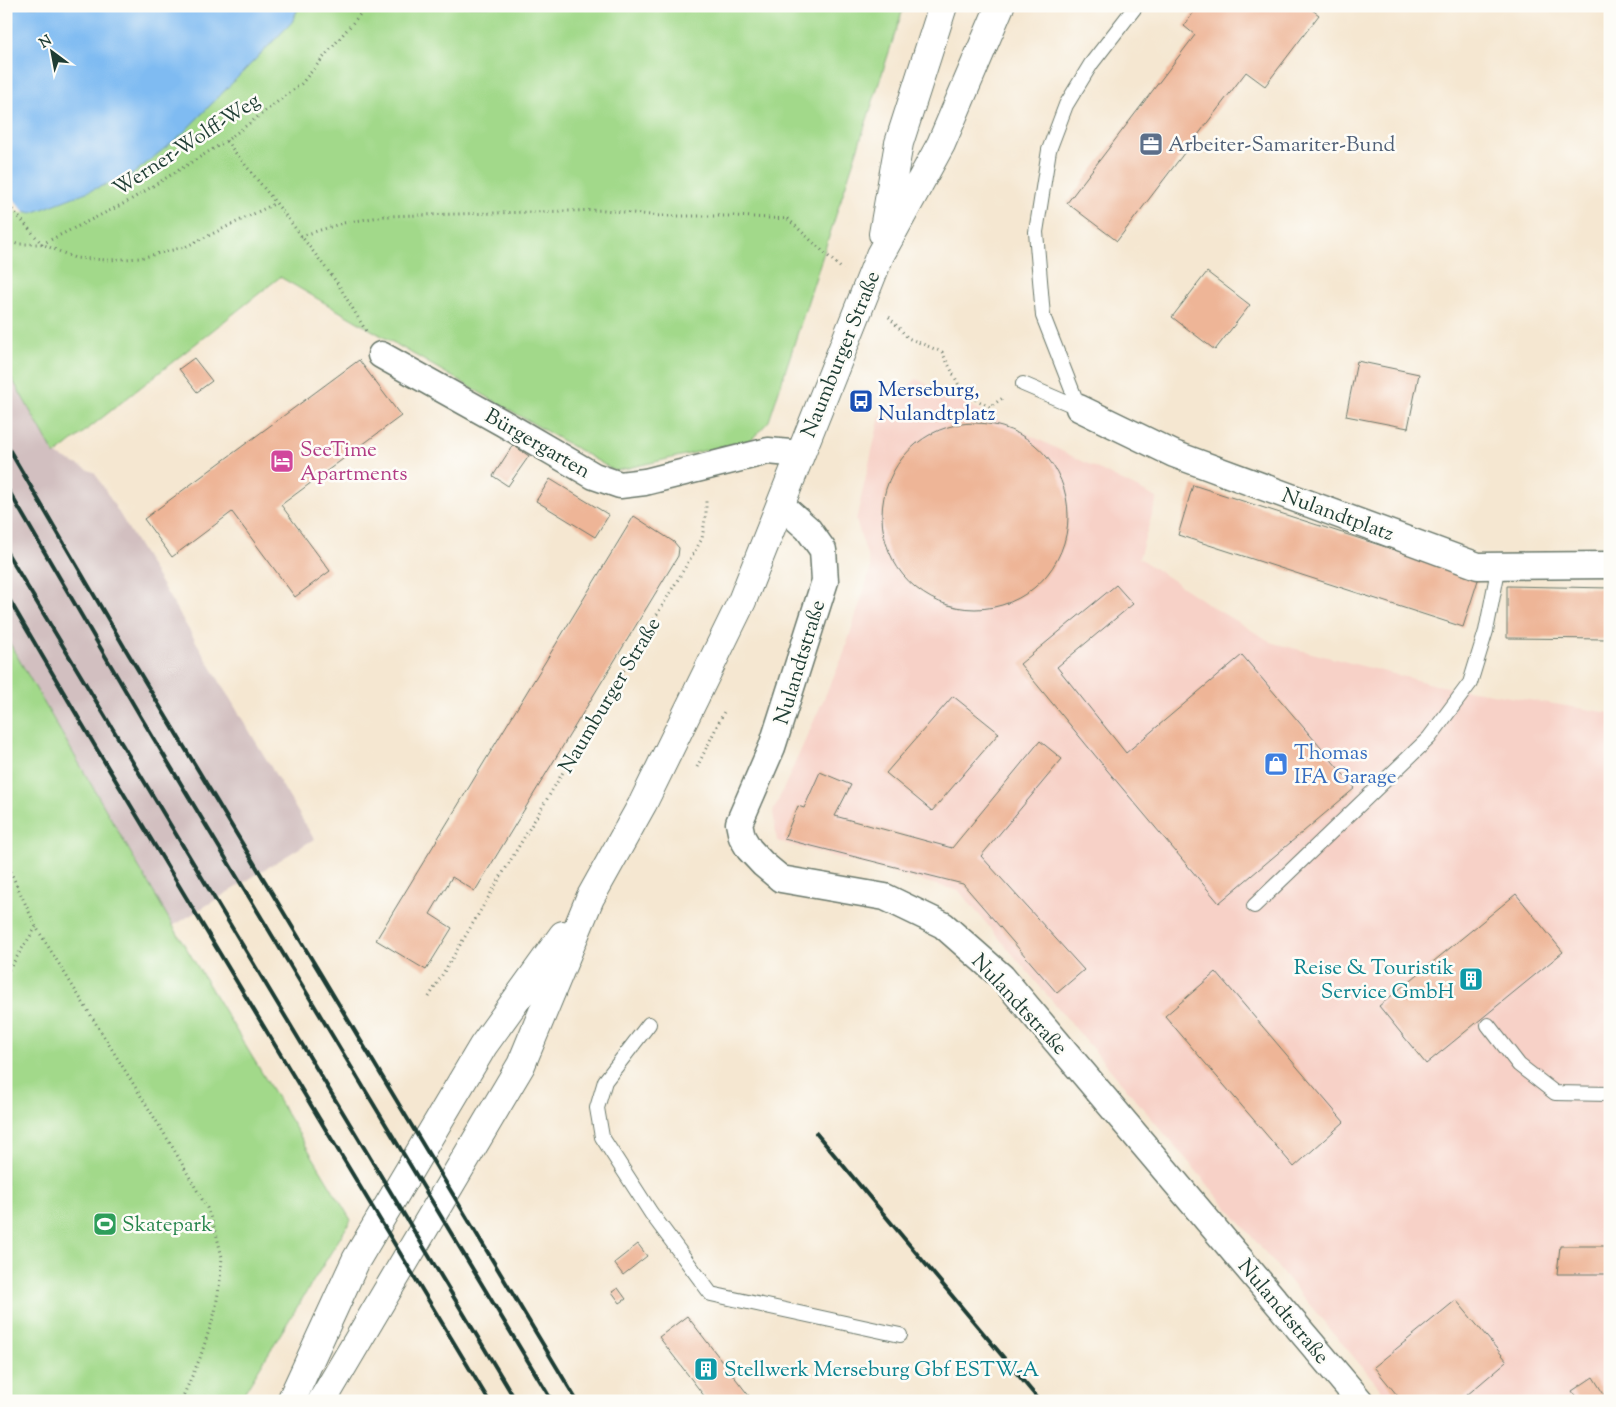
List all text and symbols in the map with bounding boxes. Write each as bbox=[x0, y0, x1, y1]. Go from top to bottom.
north arrow bbox=[28, 28, 78, 78]
text: N bbox=[36, 31, 56, 54]
street label: Werner-Wolff-Weg bbox=[108, 87, 267, 205]
office icon: Arbeiter-Samariter-Bund bbox=[1138, 131, 1164, 157]
place label: Arbeiter-Samariter-Bund bbox=[1168, 131, 1396, 161]
street label: Naumburger Straße bbox=[795, 267, 889, 442]
place label: Merseburg, Nulandtplatz bbox=[878, 376, 995, 430]
bus stop icon: Merseburg, Nulandtplatz bbox=[848, 388, 874, 414]
street label: Bürgergarten bbox=[478, 402, 596, 487]
place label: SeeTime Apartments bbox=[300, 436, 408, 490]
hotel icon: SeeTime Apartments bbox=[269, 448, 295, 474]
street label: Nulandtplatz bbox=[1277, 482, 1398, 550]
street label: Nulandtstraße bbox=[768, 596, 834, 729]
street label: Naumburger Straße bbox=[552, 612, 669, 780]
place label: Thomas IFA Garage bbox=[1294, 739, 1397, 793]
shop icon: Thomas IFA Garage bbox=[1263, 751, 1289, 777]
street label: Nulandtstraße bbox=[964, 948, 1074, 1063]
place label: Reise & Touristik Service GmbH bbox=[1294, 954, 1455, 1008]
building icon: Reise & Touristik Service GmbH bbox=[1458, 966, 1484, 992]
sports icon: Skatepark bbox=[92, 1211, 118, 1237]
place label: Skatepark bbox=[122, 1211, 213, 1241]
street label: Nulandtstraße bbox=[1229, 1253, 1335, 1371]
building icon: Stellwerk Merseburg Gbf ESTW-A bbox=[693, 1356, 719, 1382]
place label: Stellwerk Merseburg Gbf ESTW-A bbox=[724, 1356, 1039, 1386]

